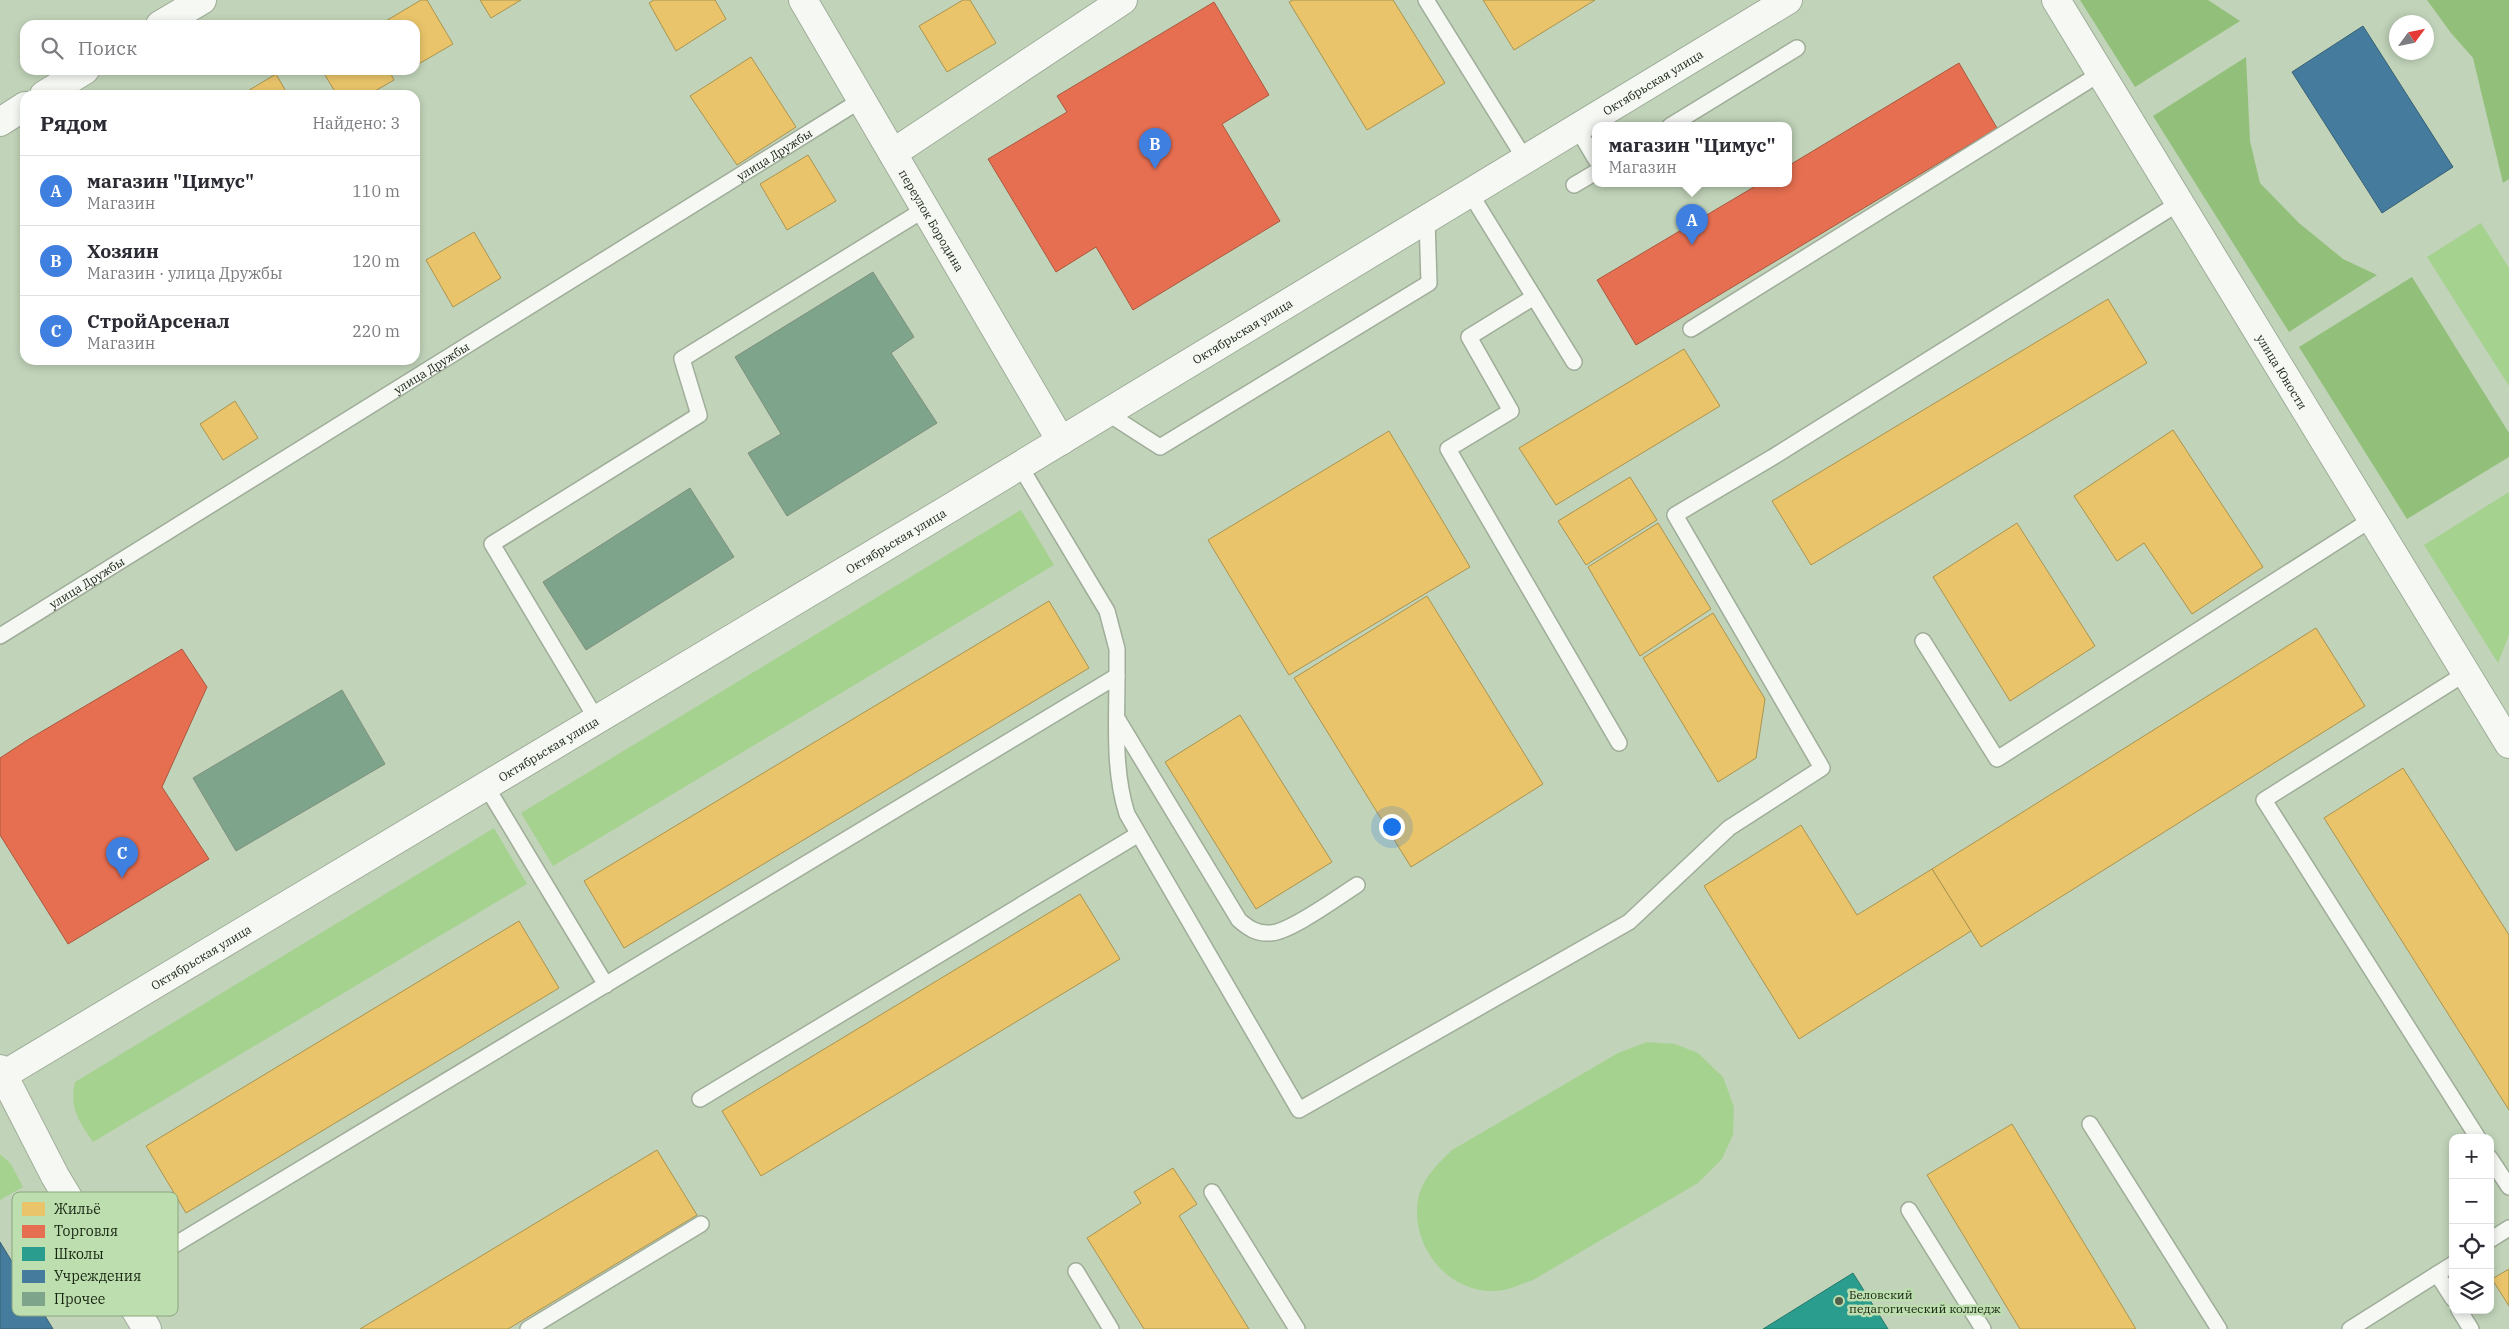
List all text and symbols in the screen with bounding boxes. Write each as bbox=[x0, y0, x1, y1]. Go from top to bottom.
north arrow bbox=[2389, 15, 2434, 60]
search box bbox=[20, 20, 420, 75]
icon: search bbox=[38, 34, 66, 62]
text: Поиск bbox=[78, 36, 137, 60]
street label: Октябрьская улица bbox=[1600, 46, 1706, 118]
text: Рядом bbox=[40, 109, 108, 137]
text: Найдено: 3 bbox=[312, 113, 400, 133]
popup bbox=[1592, 122, 1792, 187]
street label: улица Дружбы bbox=[734, 125, 815, 183]
pin: B bbox=[1139, 128, 1171, 169]
text: магазин "Цимус" bbox=[1608, 133, 1776, 157]
text: Магазин bbox=[1608, 157, 1677, 177]
street label: переулок Бородина bbox=[896, 166, 968, 274]
text: магазин "Цимус" bbox=[87, 169, 254, 193]
text: A bbox=[50, 181, 62, 201]
text: 110 m bbox=[352, 181, 400, 201]
text: Магазин bbox=[87, 193, 155, 213]
pin: A bbox=[1676, 204, 1708, 245]
text: Хозяин bbox=[87, 239, 159, 263]
text: B bbox=[50, 251, 62, 271]
text: 120 m bbox=[352, 251, 400, 271]
text: Магазин · улица Дружбы bbox=[87, 263, 283, 283]
street label: Октябрьская улица bbox=[1189, 295, 1295, 367]
text: СтройАрсенал bbox=[87, 309, 230, 333]
text: C bbox=[51, 321, 61, 341]
text: 220 m bbox=[352, 321, 400, 341]
street label: улица Юности bbox=[2254, 331, 2311, 412]
text: Магазин bbox=[87, 333, 155, 353]
street label: улица Дружбы bbox=[391, 338, 472, 397]
street label: Октябрьская улица bbox=[843, 504, 949, 576]
street label: улица Дружбы bbox=[46, 553, 127, 611]
street label: Октябрьская улица bbox=[495, 713, 602, 785]
your location bbox=[1379, 814, 1405, 840]
pin: C bbox=[106, 837, 138, 878]
street label: Октябрьская улица bbox=[148, 921, 254, 993]
map controls bbox=[2449, 1134, 2494, 1314]
button: + bbox=[2449, 1134, 2494, 1179]
button: − bbox=[2449, 1179, 2494, 1224]
legend bbox=[12, 1192, 178, 1316]
text: Жильё bbox=[54, 1200, 101, 1218]
text: Торговля bbox=[54, 1222, 118, 1240]
button: locate bbox=[2449, 1224, 2494, 1269]
text: Школы bbox=[54, 1245, 104, 1263]
text: Учреждения bbox=[54, 1267, 141, 1285]
button: layers bbox=[2449, 1269, 2494, 1314]
place label: Беловский педагогический колледж bbox=[1849, 1287, 2001, 1316]
text: Прочее bbox=[54, 1290, 105, 1308]
marker: Беловский педагогический колледж bbox=[1833, 1295, 1845, 1307]

